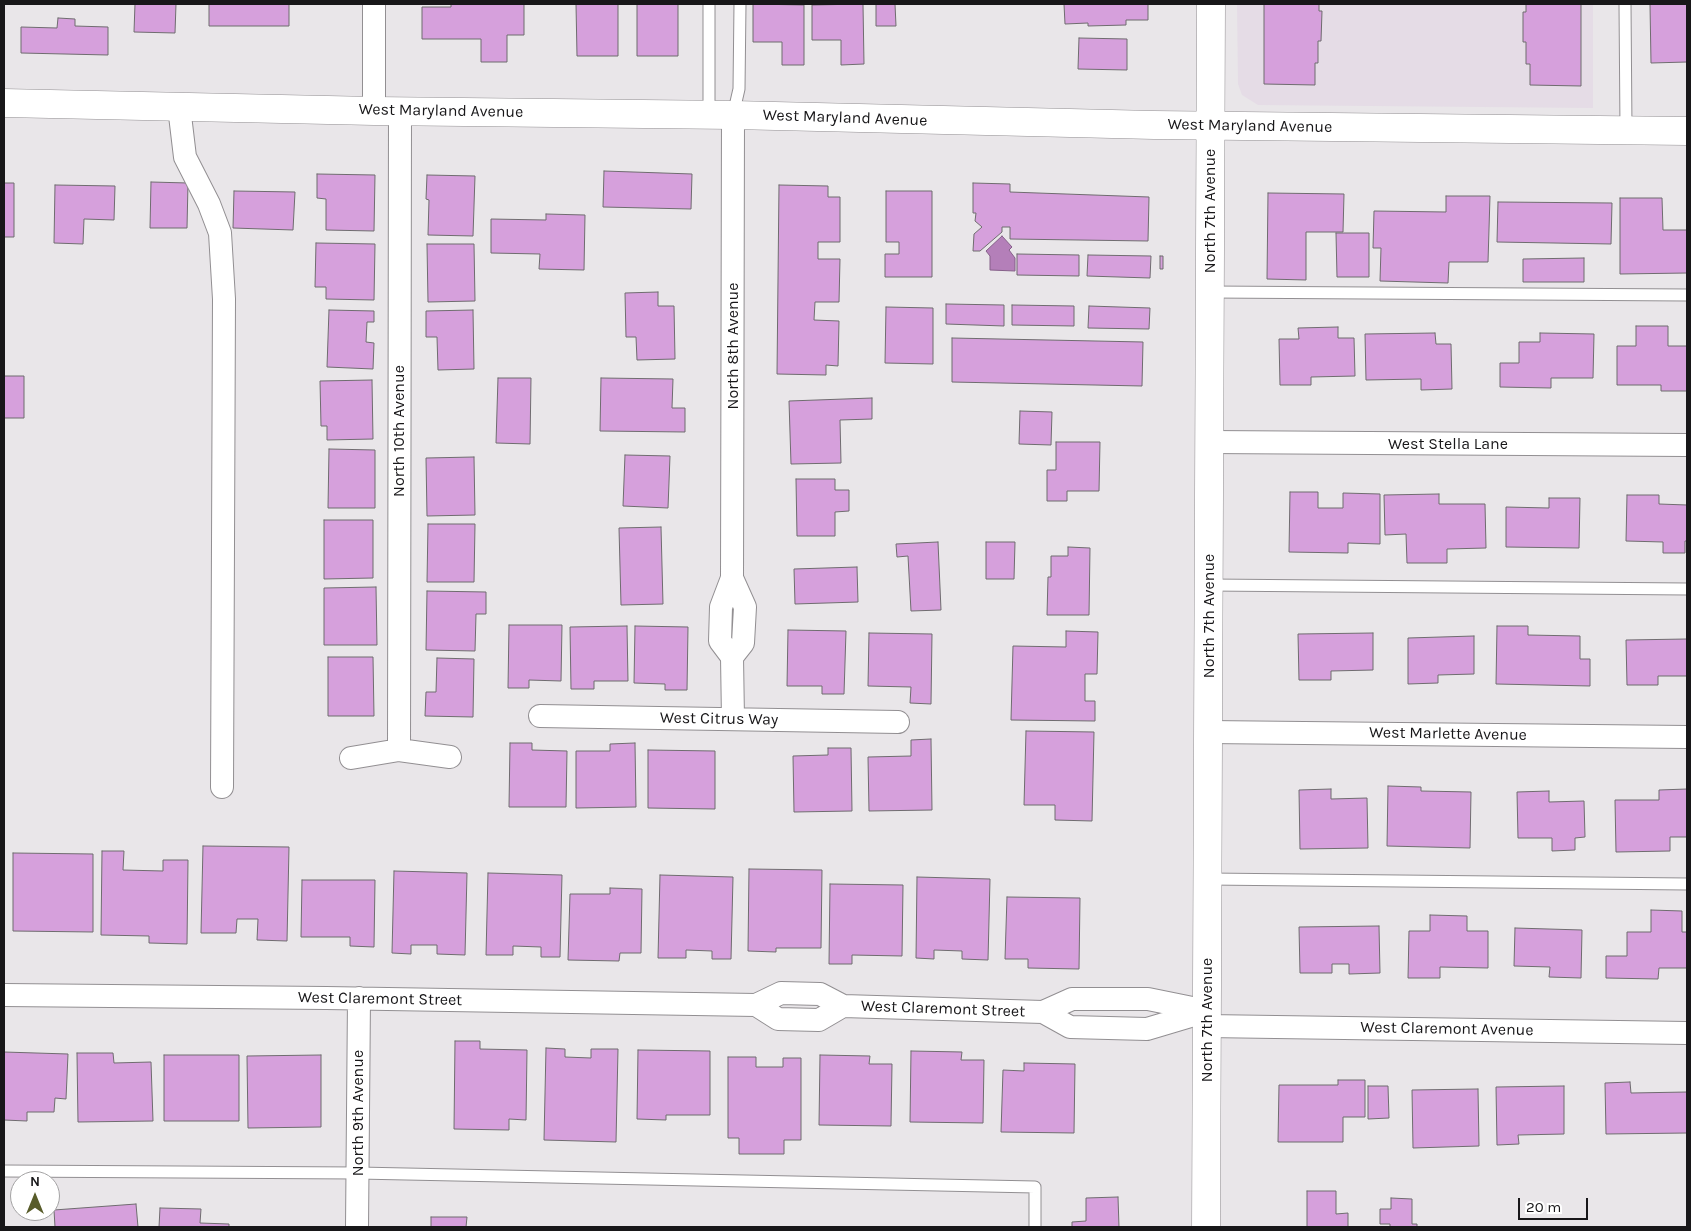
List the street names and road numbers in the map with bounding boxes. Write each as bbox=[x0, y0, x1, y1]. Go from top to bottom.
street label: West Maryland Avenue bbox=[358, 100, 524, 122]
street label: West Maryland Avenue bbox=[762, 106, 928, 130]
street label: West Maryland Avenue bbox=[1167, 115, 1333, 137]
street label: North 7th Avenue bbox=[1200, 149, 1220, 273]
street label: North 8th Avenue bbox=[723, 283, 743, 409]
street label: North 10th Avenue bbox=[389, 365, 409, 497]
street label: West Stella Lane bbox=[1388, 434, 1508, 454]
street label: North 7th Avenue bbox=[1199, 554, 1219, 678]
street label: West Citrus Way bbox=[660, 708, 778, 730]
street label: West Marlette Avenue bbox=[1369, 723, 1527, 745]
street label: North 7th Avenue bbox=[1197, 958, 1217, 1082]
street label: West Claremont Street bbox=[298, 988, 462, 1010]
street label: West Claremont Street bbox=[860, 997, 1026, 1021]
street label: West Claremont Avenue bbox=[1360, 1018, 1534, 1040]
street label: North 9th Avenue bbox=[348, 1050, 368, 1176]

